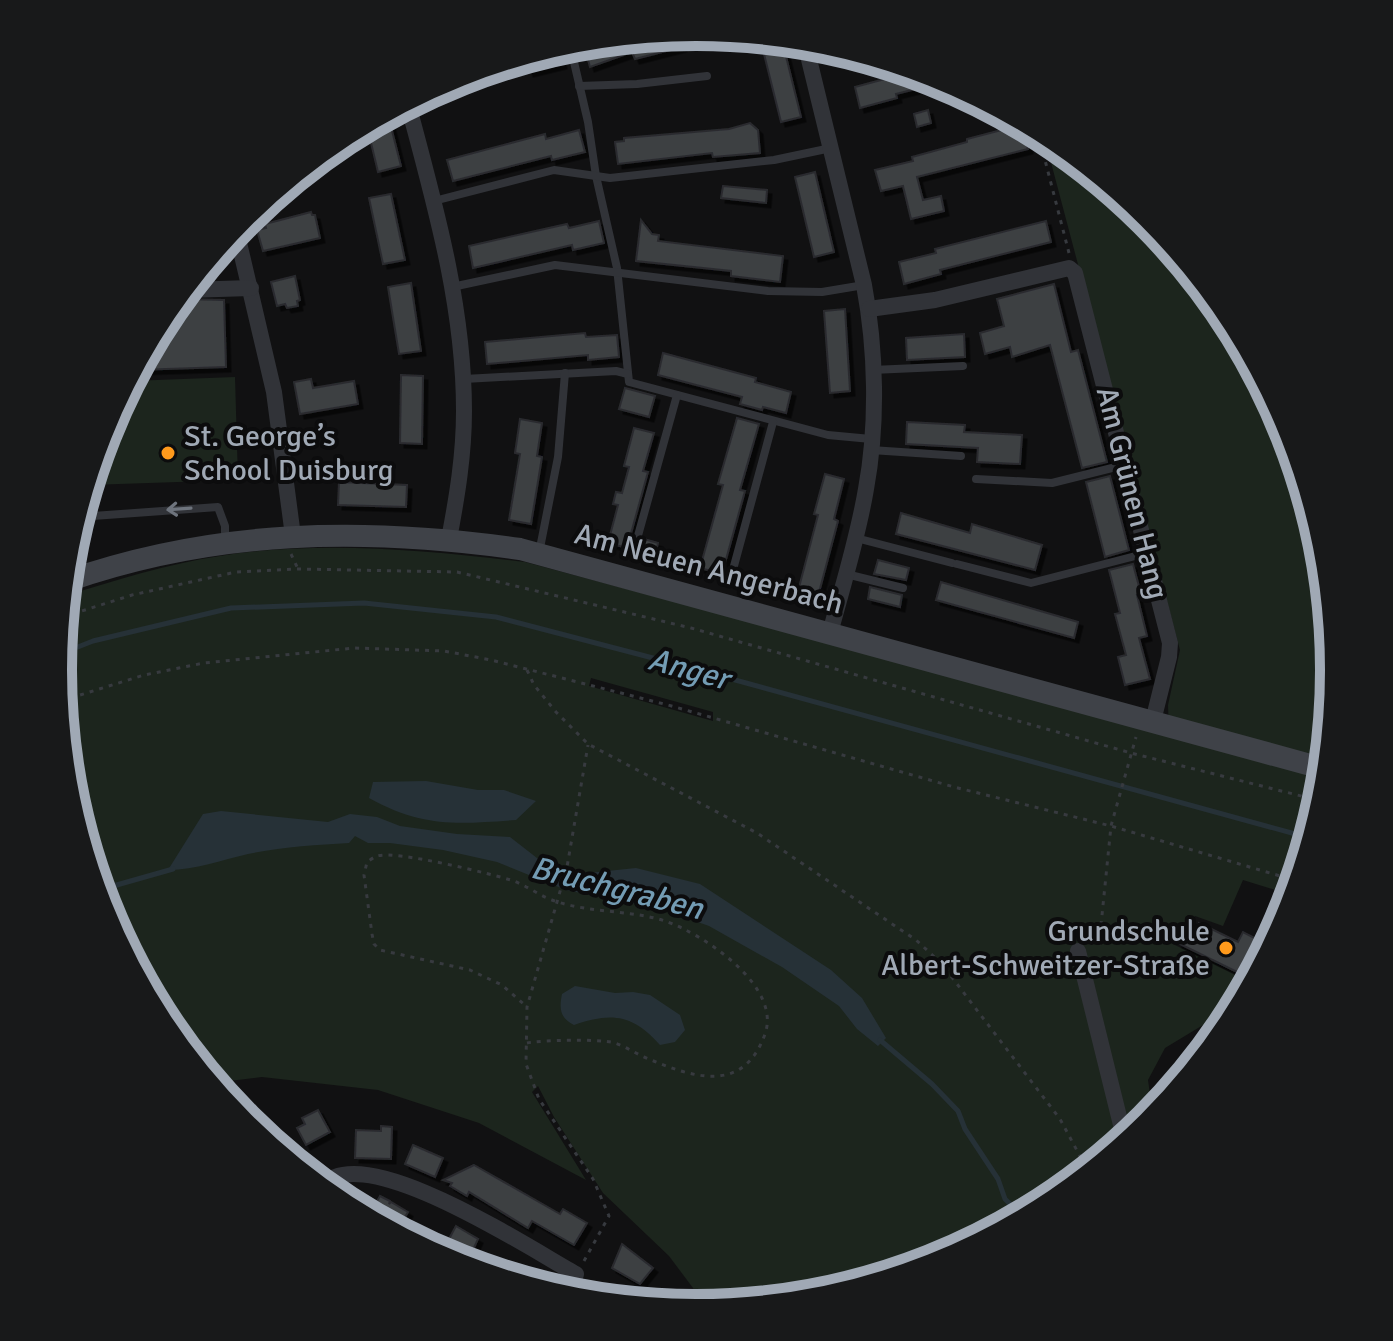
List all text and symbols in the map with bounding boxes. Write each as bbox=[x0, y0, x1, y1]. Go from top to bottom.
street label: Am Grünen Hang bbox=[1088, 383, 1176, 603]
place label: St. George’s School Duisburg bbox=[184, 418, 394, 489]
marker: St. George’s School Duisburg bbox=[159, 444, 177, 462]
one-way arrow bbox=[166, 502, 193, 517]
street label: Am Neuen Angerbach bbox=[571, 515, 847, 623]
water label: Anger bbox=[644, 640, 738, 700]
water label: Bruchgraben bbox=[527, 848, 708, 929]
place label: Grundschule Albert-Schweitzer-Straße bbox=[881, 913, 1210, 984]
marker: Grundschule Albert-Schweitzer-Straße bbox=[1217, 939, 1235, 957]

